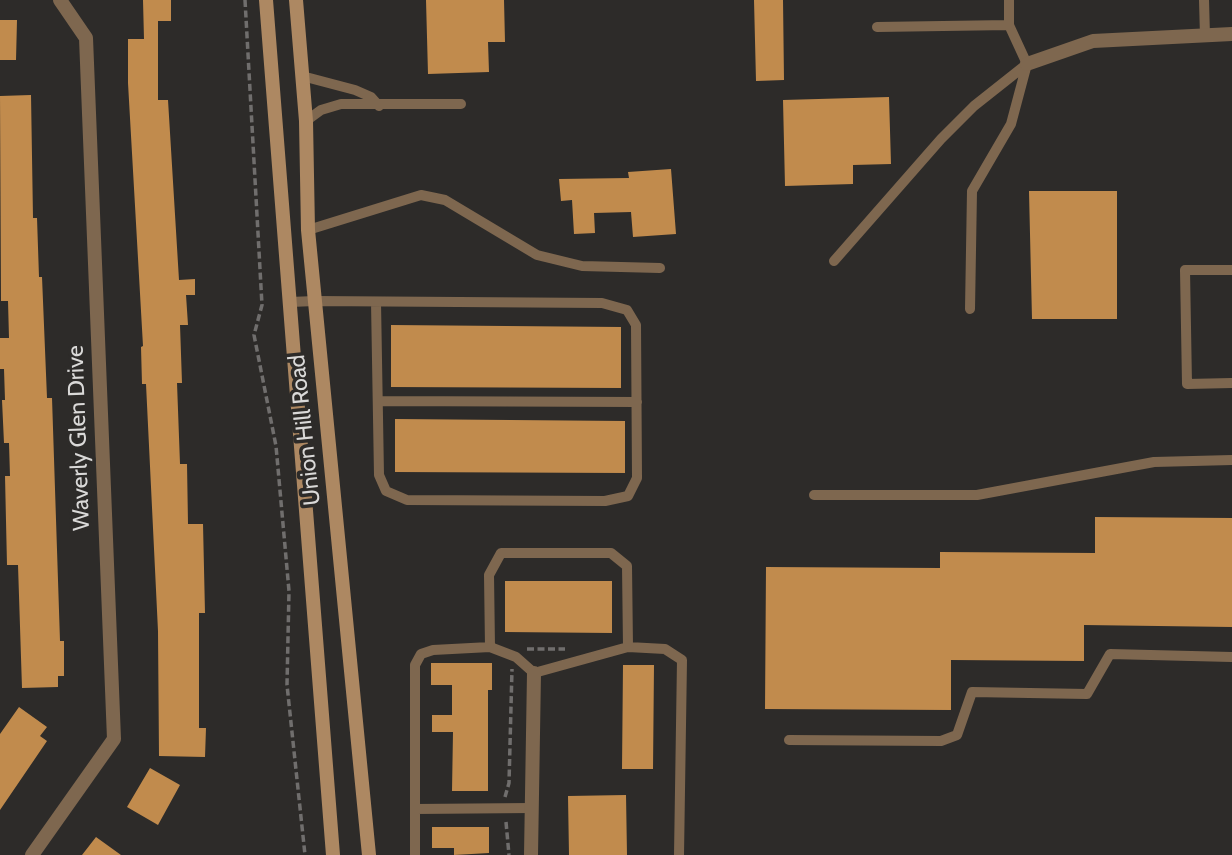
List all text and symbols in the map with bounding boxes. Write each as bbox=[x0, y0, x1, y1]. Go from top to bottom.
street label: Waverly Glen Drive bbox=[62, 345, 96, 531]
street label: Union Hill Road bbox=[283, 353, 327, 507]

